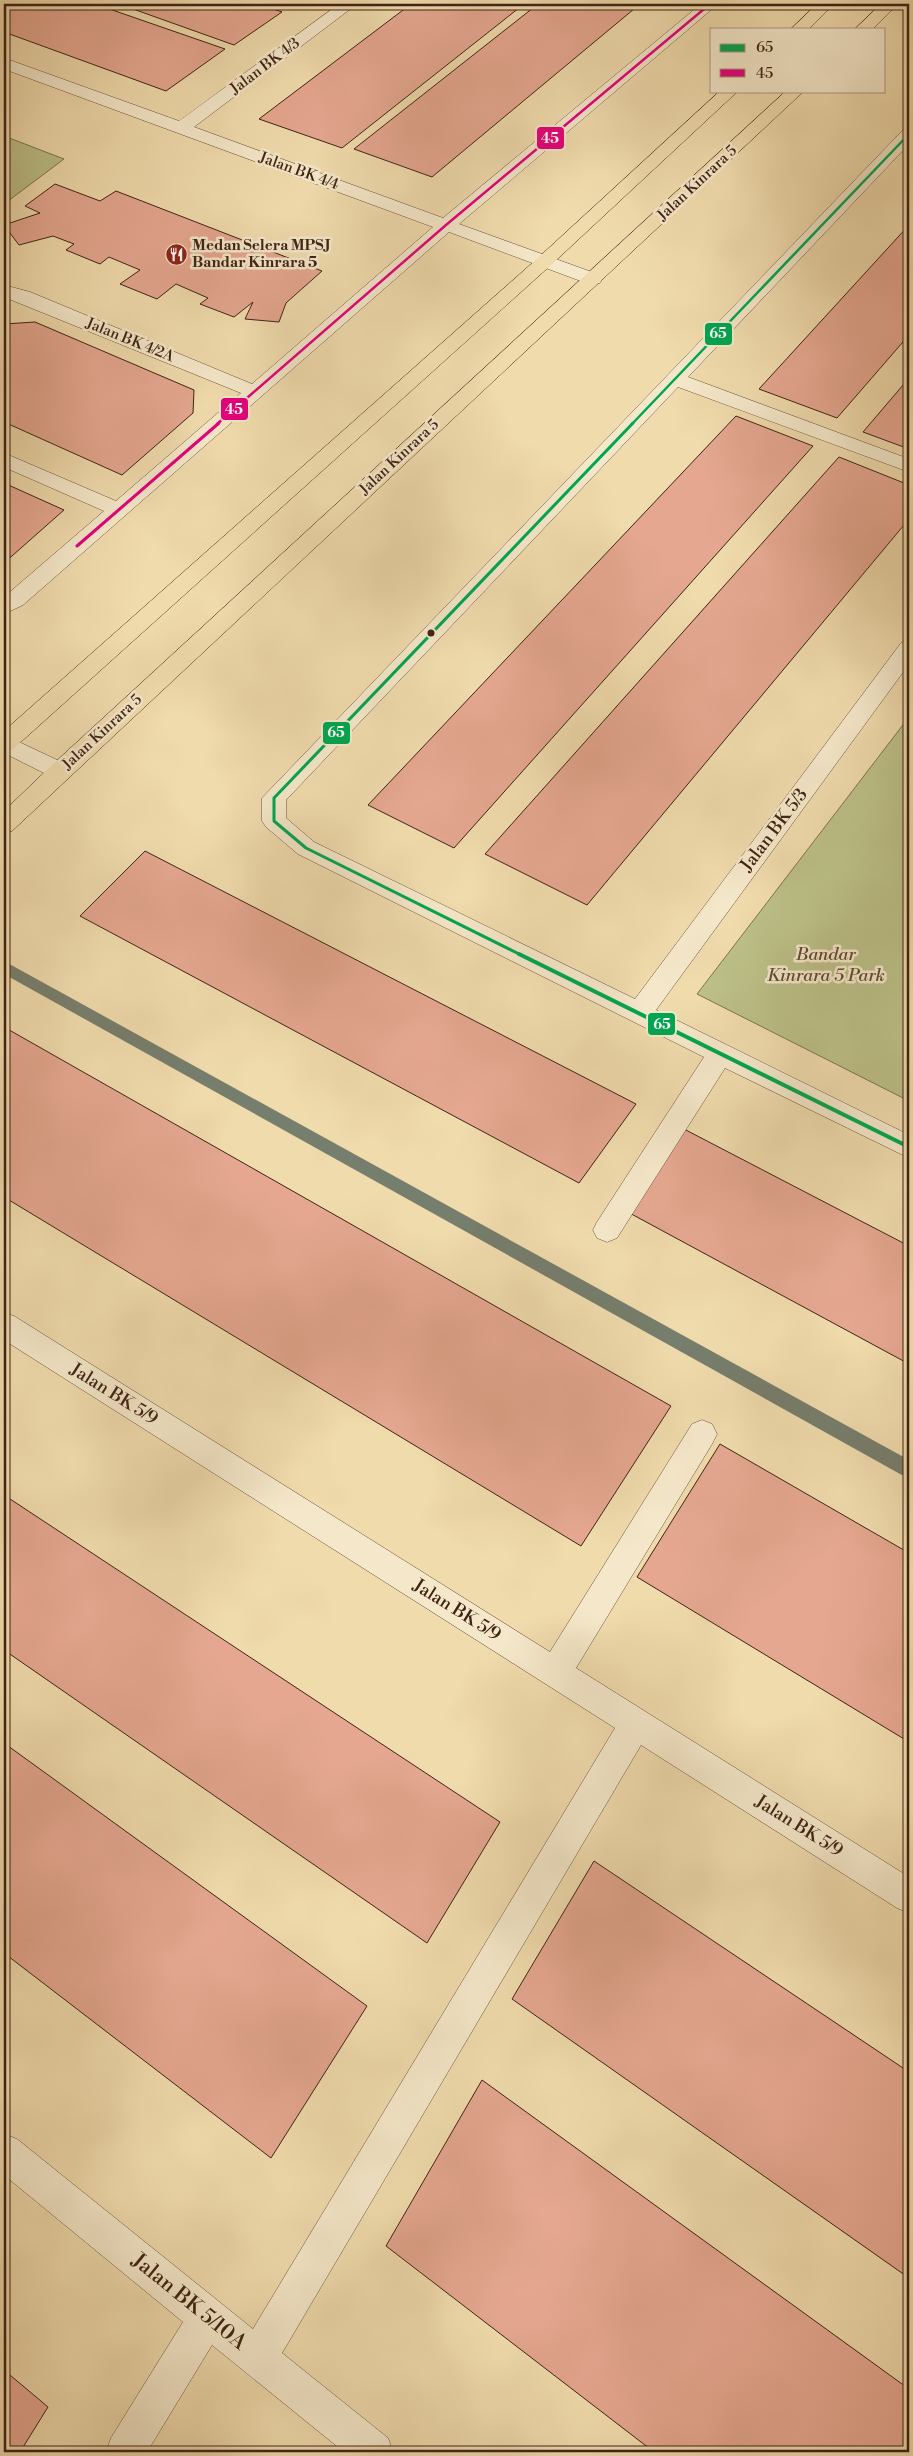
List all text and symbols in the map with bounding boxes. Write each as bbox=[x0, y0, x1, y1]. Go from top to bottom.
legend bbox=[710, 28, 886, 92]
street label: Jalan BK 4/3 bbox=[225, 34, 304, 99]
text: 65 bbox=[756, 38, 773, 57]
text: 45 bbox=[756, 64, 773, 83]
line badge: 45 bbox=[536, 126, 565, 150]
text: 45 bbox=[541, 130, 559, 148]
street label: Jalan Kinrara 5 bbox=[652, 141, 741, 225]
street label: Jalan BK 4/4 bbox=[256, 147, 341, 194]
place label: Medan Selera MPSJ Bandar Kinrara 5 bbox=[192, 236, 331, 272]
restaurant icon: Medan Selera MPSJ Bandar Kinrara 5 bbox=[164, 242, 188, 266]
street label: Jalan BK 4/2A bbox=[82, 313, 177, 367]
line badge: 65 bbox=[704, 322, 733, 346]
text: 65 bbox=[709, 325, 727, 343]
line badge: 45 bbox=[220, 397, 249, 421]
text: 45 bbox=[225, 401, 243, 419]
street label: Jalan Kinrara 5 bbox=[354, 415, 443, 499]
unlabelled marker bbox=[426, 628, 436, 638]
street label: Jalan Kinrara 5 bbox=[57, 690, 146, 774]
line badge: 65 bbox=[322, 721, 351, 745]
text: 65 bbox=[327, 724, 345, 742]
street label: Jalan BK 5/3 bbox=[735, 784, 813, 877]
park label: Bandar Kinrara 5 Park bbox=[767, 943, 885, 987]
line badge: 65 bbox=[647, 1012, 676, 1036]
text: 65 bbox=[653, 1016, 671, 1034]
street label: Jalan BK 5/9 bbox=[65, 1357, 162, 1430]
street label: Jalan BK 5/9 bbox=[408, 1573, 505, 1646]
street label: Jalan BK 5/9 bbox=[750, 1789, 847, 1862]
street label: Jalan BK 5/10A bbox=[126, 2247, 252, 2356]

